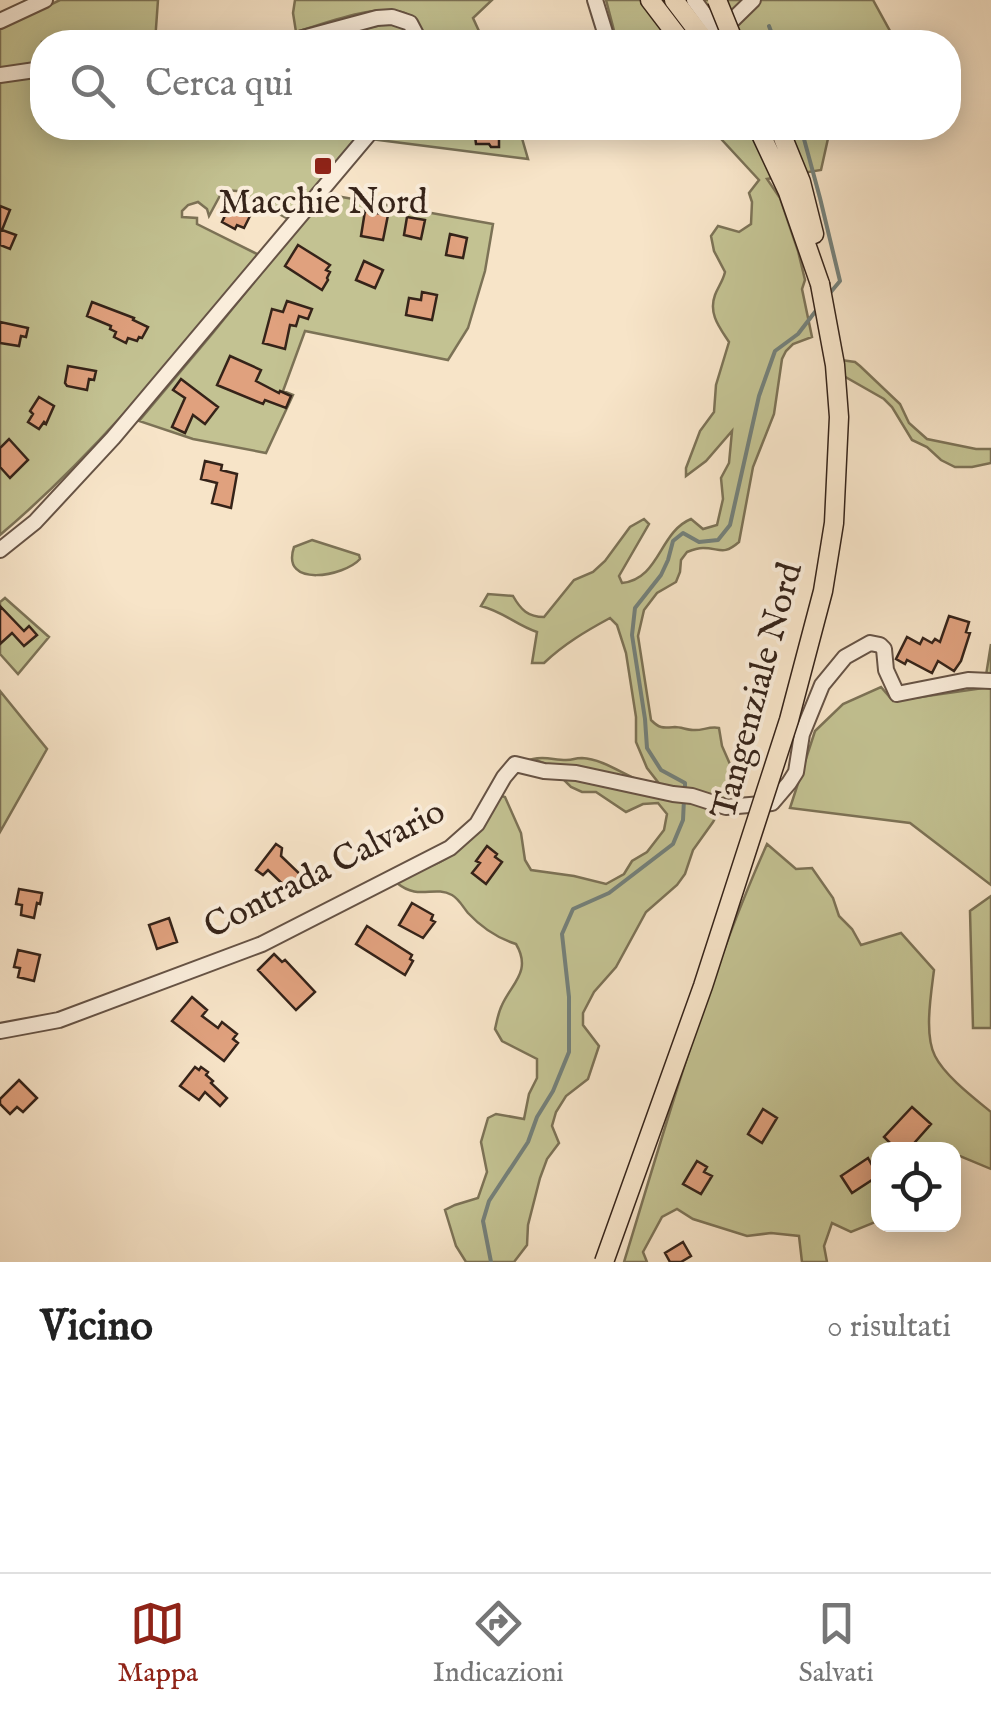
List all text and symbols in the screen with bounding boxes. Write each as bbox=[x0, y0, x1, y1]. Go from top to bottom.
search box bbox=[30, 30, 961, 140]
icon: search bbox=[65, 58, 120, 113]
text: Cerca qui bbox=[145, 61, 293, 109]
marker: Macchie Nord bbox=[312, 155, 334, 177]
place label: Macchie Nord bbox=[218, 181, 428, 226]
street label: Tangenziale Nord bbox=[702, 557, 814, 824]
street label: Contrada Calvario bbox=[197, 790, 453, 950]
map controls bbox=[871, 1142, 961, 1232]
button: locate bbox=[871, 1142, 961, 1232]
text: Vicino bbox=[40, 1301, 153, 1354]
text: 0 risultati bbox=[827, 1307, 951, 1348]
tab: Mappa bbox=[117, 1596, 198, 1691]
tab: Indicazioni bbox=[433, 1596, 564, 1691]
tab: Salvati bbox=[798, 1596, 874, 1691]

